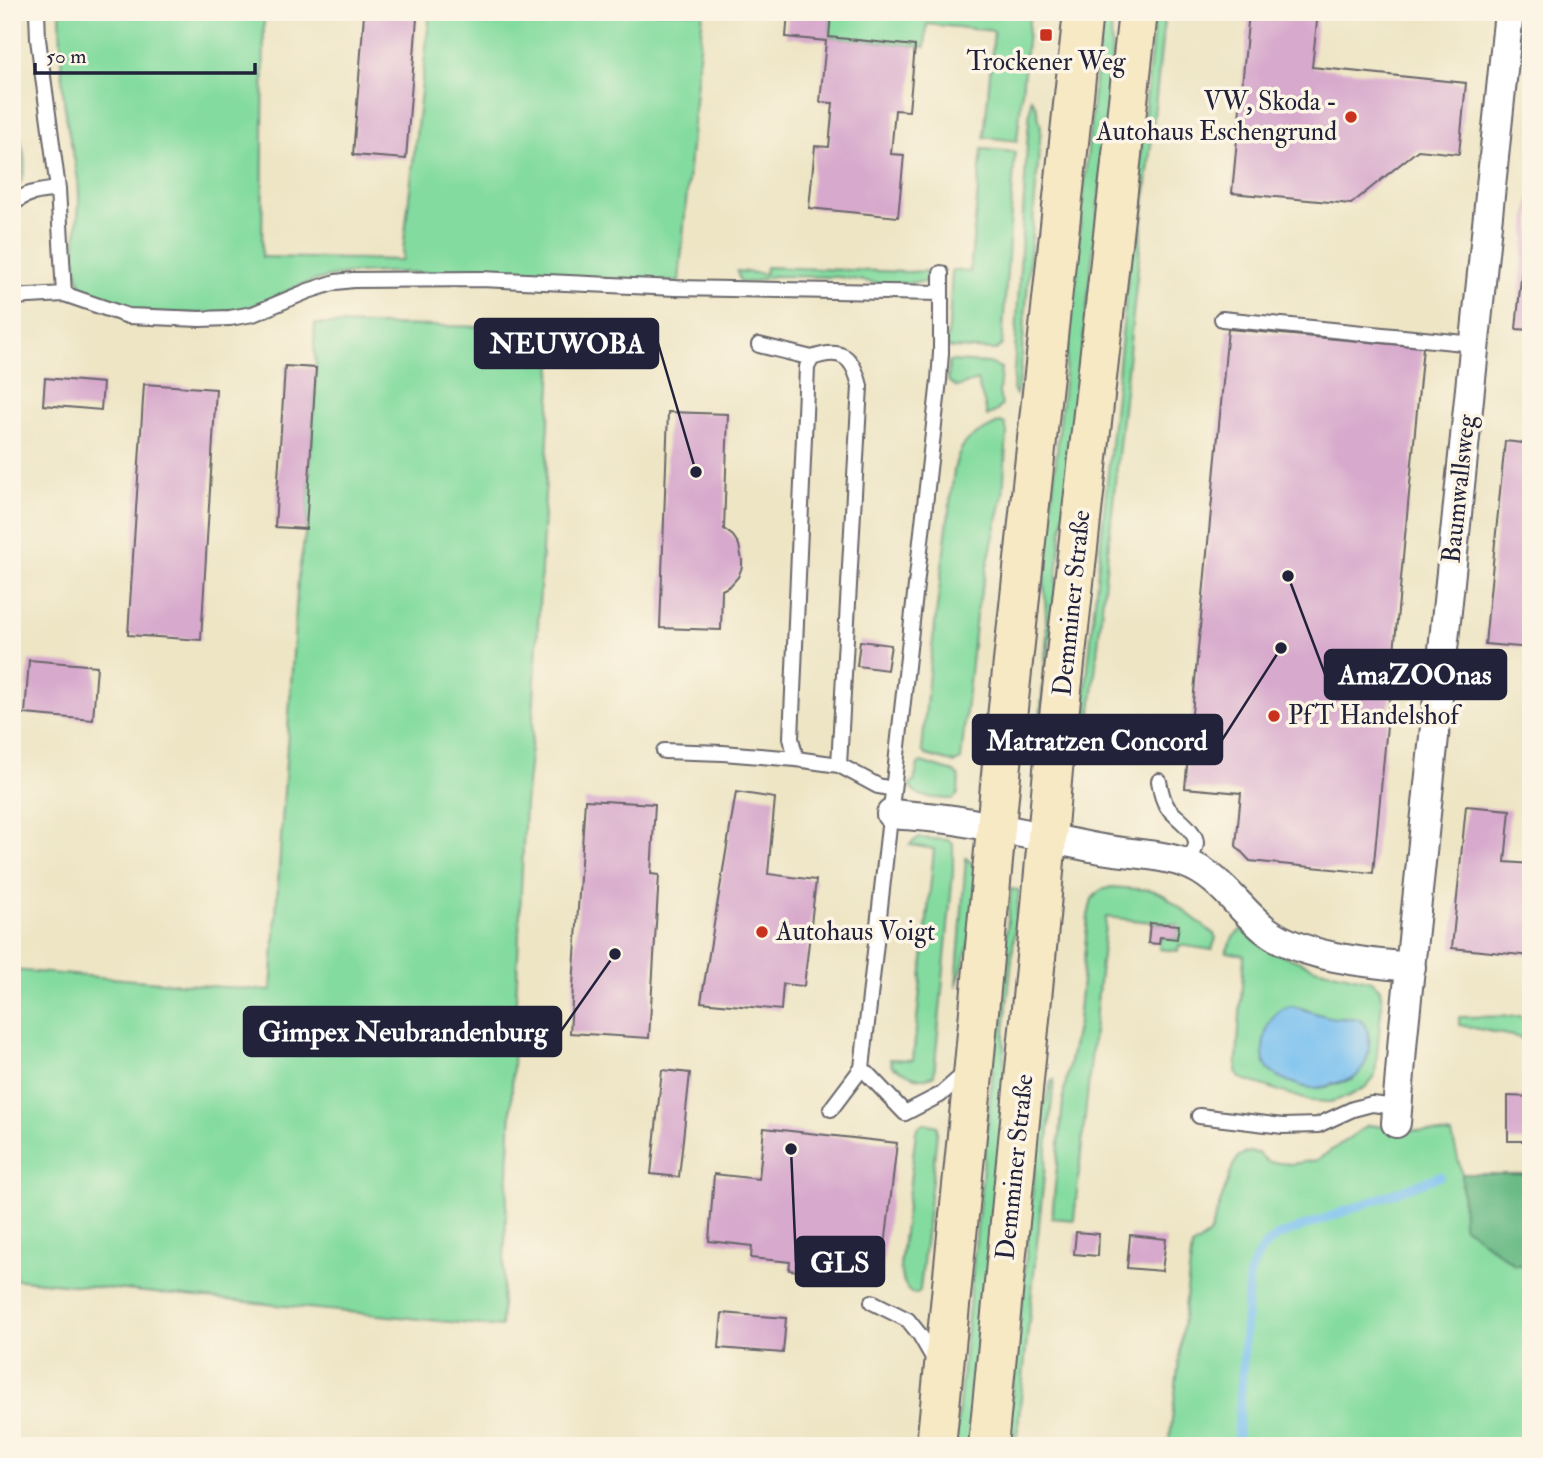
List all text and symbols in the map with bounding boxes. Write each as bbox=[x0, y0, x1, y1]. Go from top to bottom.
marker: Trockener Weg bbox=[1038, 27, 1054, 43]
scale bar bbox=[35, 32, 256, 76]
text: 50 m bbox=[46, 43, 87, 70]
place label: Trockener Weg bbox=[966, 46, 1127, 78]
place label: VW, Skoda - Autohaus Eschengrund bbox=[1095, 86, 1337, 148]
marker: VW, Skoda - Autohaus Eschengrund bbox=[1343, 109, 1359, 125]
callout: NEUWOBA bbox=[475, 319, 658, 368]
text: NEUWOBA bbox=[488, 327, 645, 362]
street label: Baumwallsweg bbox=[1435, 412, 1483, 565]
street label: Demminer Straße bbox=[1046, 508, 1098, 698]
callout: AmaZOOnas bbox=[1325, 650, 1506, 699]
text: AmaZOOnas bbox=[1337, 658, 1492, 693]
place label: PfT Handelshof bbox=[1288, 700, 1462, 732]
marker: PfT Handelshof bbox=[1266, 708, 1282, 724]
callout: Matratzen Concord bbox=[973, 715, 1222, 764]
text: Matratzen Concord bbox=[985, 724, 1208, 759]
place label: Autohaus Voigt bbox=[775, 916, 935, 948]
marker: Autohaus Voigt bbox=[754, 924, 770, 940]
callout: Gimpex Neubrandenburg bbox=[244, 1007, 561, 1056]
text: Gimpex Neubrandenburg bbox=[258, 1015, 549, 1050]
street label: Demminer Straße bbox=[989, 1072, 1041, 1262]
callout: GLS bbox=[796, 1237, 884, 1286]
text: GLS bbox=[810, 1246, 870, 1281]

